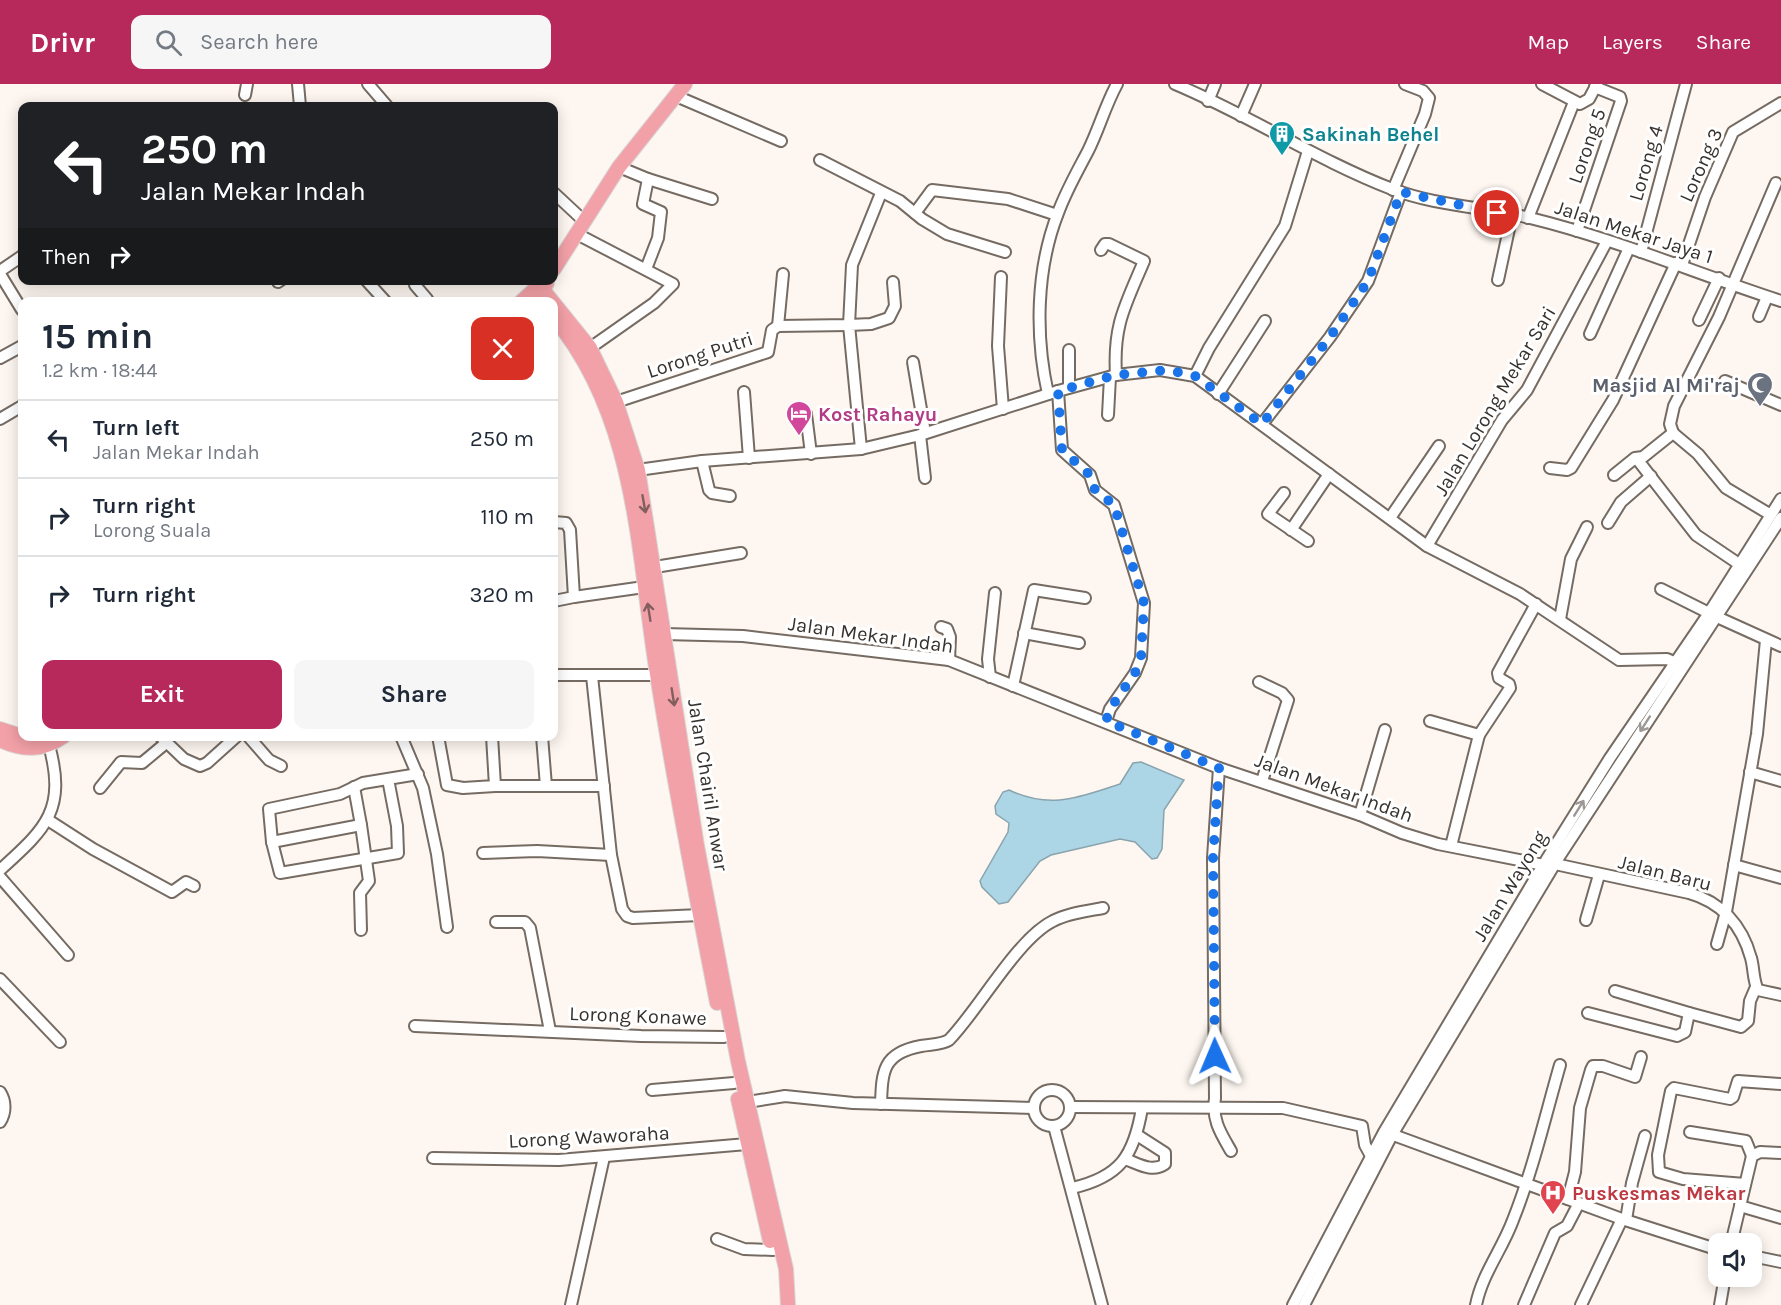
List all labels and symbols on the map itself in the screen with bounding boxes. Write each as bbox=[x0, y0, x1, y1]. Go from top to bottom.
street label: Lorong 5 bbox=[1563, 105, 1611, 187]
building icon: Sakinah Behel bbox=[1267, 119, 1297, 157]
street label: Lorong 4 bbox=[1624, 122, 1668, 204]
place label: Sakinah Behel bbox=[1302, 123, 1439, 146]
street label: Lorong 3 bbox=[1675, 125, 1727, 205]
pin bbox=[1471, 187, 1522, 238]
street label: Jalan Mekar Jaya 1 bbox=[1552, 196, 1716, 268]
street label: Jalan Lorong Mekar Sari bbox=[1429, 302, 1561, 500]
street label: Lorong Putri bbox=[644, 327, 756, 383]
mosque icon: Masjid Al Mi'raj bbox=[1745, 370, 1775, 408]
place label: Masjid Al Mi'raj bbox=[1592, 374, 1740, 397]
hotel icon: Kost Rahayu bbox=[784, 399, 814, 437]
place label: Kost Rahayu bbox=[818, 403, 937, 426]
one-way arrow bbox=[639, 494, 650, 513]
one-way arrow bbox=[643, 603, 654, 623]
street label: Jalan Mekar Indah bbox=[787, 612, 955, 658]
one-way arrow bbox=[668, 686, 679, 706]
street label: Jalan Chairil Anwar bbox=[683, 697, 733, 873]
one-way arrow bbox=[1639, 715, 1651, 732]
street label: Jalan Mekar Indah bbox=[1252, 749, 1416, 827]
one-way arrow bbox=[1573, 800, 1585, 817]
street label: Jalan Wayong bbox=[1468, 827, 1552, 945]
street label: Jalan Baru bbox=[1616, 850, 1714, 896]
street label: Lorong Konawe bbox=[569, 1002, 707, 1030]
position arrow bbox=[1183, 1024, 1247, 1088]
street label: Lorong Waworaha bbox=[508, 1121, 670, 1153]
hospital icon: Puskesmas Mekar bbox=[1538, 1178, 1568, 1216]
place label: Puskesmas Mekar bbox=[1572, 1182, 1746, 1205]

